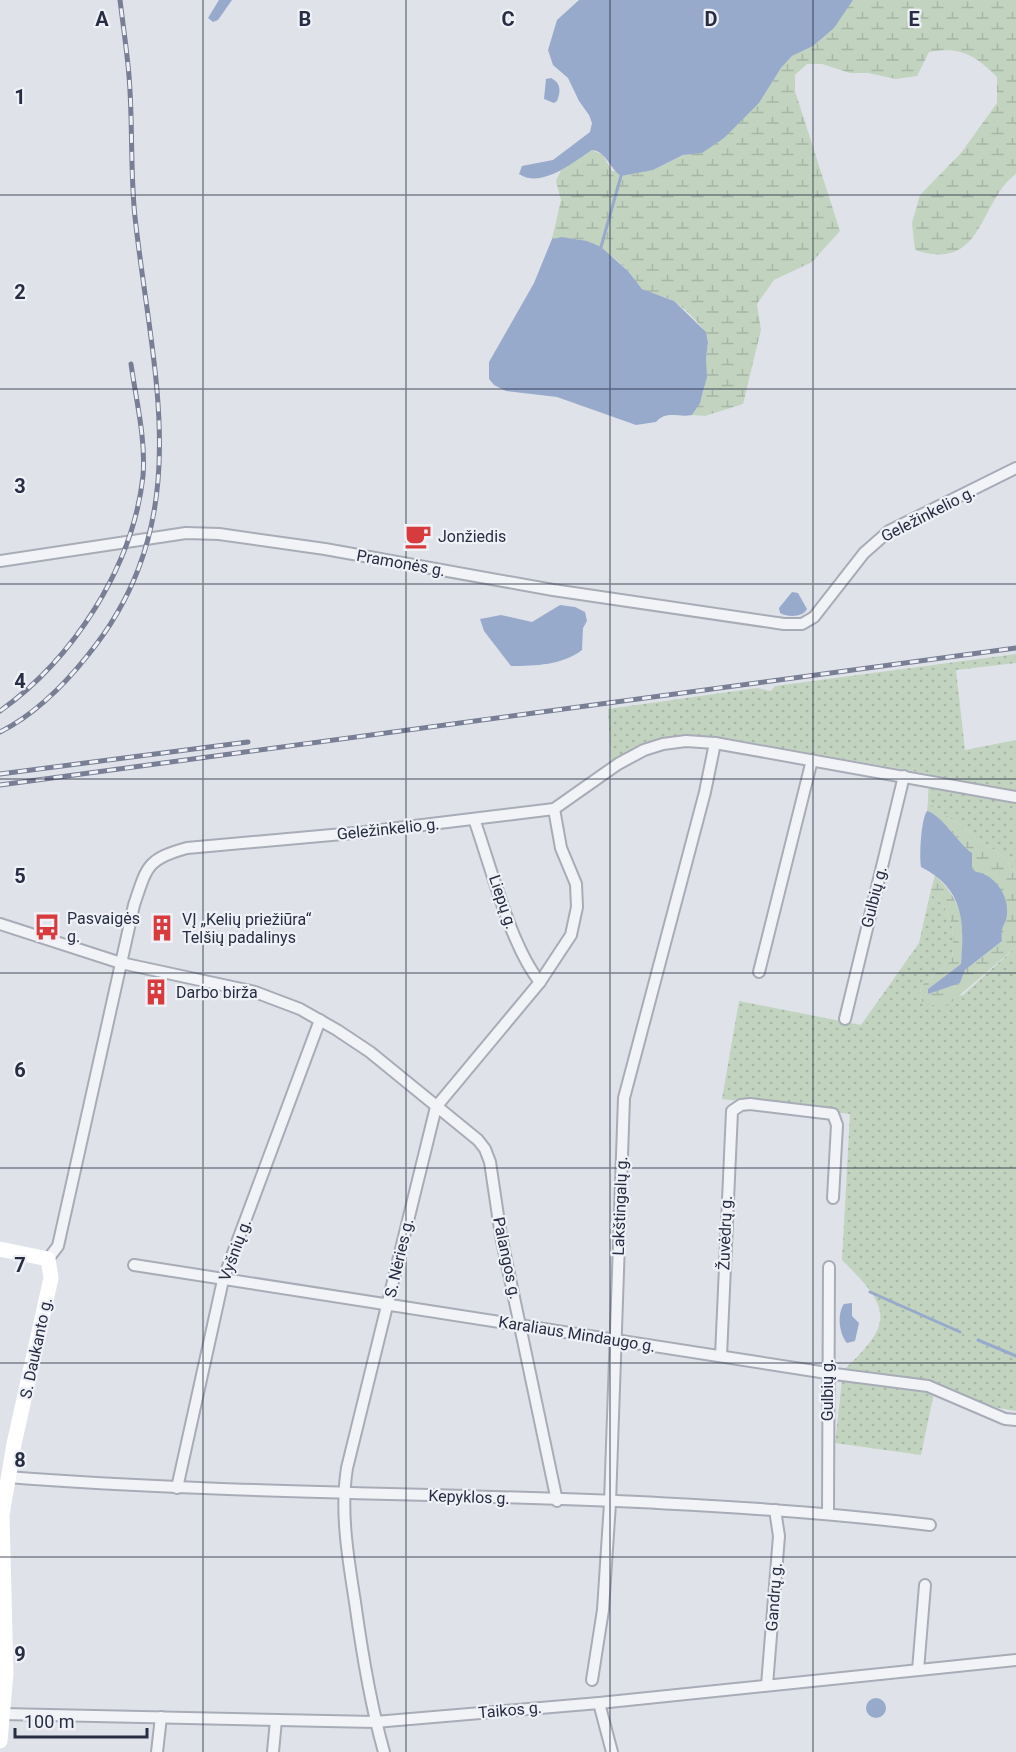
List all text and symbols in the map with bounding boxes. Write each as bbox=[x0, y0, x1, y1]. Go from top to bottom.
text: A bbox=[95, 7, 109, 31]
text: B bbox=[299, 7, 311, 31]
text: C bbox=[501, 7, 515, 31]
text: D bbox=[705, 7, 718, 31]
text: E bbox=[908, 7, 920, 31]
text: 1 bbox=[14, 85, 26, 109]
text: 2 bbox=[14, 280, 26, 304]
text: 3 bbox=[14, 474, 26, 498]
street label: Geležinkelio g. bbox=[878, 482, 978, 546]
cafe icon: Jonžiedis bbox=[403, 521, 433, 551]
place label: Jonžiedis bbox=[438, 527, 506, 546]
street label: Pramonės g. bbox=[355, 546, 447, 580]
text: 4 bbox=[14, 669, 26, 693]
street label: Geležinkelio g. bbox=[336, 814, 440, 844]
text: 5 bbox=[14, 864, 26, 888]
street label: Gulbių g. bbox=[857, 864, 891, 930]
street label: Liepų g. bbox=[485, 872, 521, 932]
place label: Pasvaigės g. bbox=[67, 909, 140, 946]
place label: VĮ „Kelių priežiūra“ Telšių padalinys bbox=[182, 910, 312, 947]
bus stop icon: Pasvaigės g. bbox=[32, 912, 62, 942]
building icon: VĮ „Kelių priežiūra“ Telšių padalinys bbox=[147, 913, 177, 943]
building icon: Darbo birža bbox=[141, 977, 171, 1007]
place label: Darbo birža bbox=[176, 983, 258, 1002]
text: 6 bbox=[14, 1058, 26, 1082]
street label: Lakštingalų g. bbox=[609, 1156, 631, 1256]
street label: Žuvėdrų g. bbox=[714, 1195, 736, 1271]
street label: Palangos g. bbox=[489, 1215, 525, 1301]
street label: Vyšnių g. bbox=[215, 1216, 255, 1284]
street label: S. Nėries g. bbox=[381, 1216, 417, 1300]
text: 7 bbox=[14, 1253, 26, 1277]
street label: S. Daukanto g. bbox=[16, 1296, 56, 1400]
street label: Karaliaus Mindaugo g. bbox=[497, 1312, 657, 1356]
street label: Gulbių g. bbox=[818, 1359, 837, 1421]
text: 8 bbox=[14, 1448, 26, 1472]
street label: Kepyklos g. bbox=[428, 1486, 510, 1508]
street label: Gandrų g. bbox=[762, 1562, 786, 1632]
text: 9 bbox=[14, 1642, 26, 1666]
street label: Taikos g. bbox=[477, 1698, 543, 1722]
scale bar bbox=[15, 1701, 147, 1739]
text: 100 m bbox=[24, 1711, 75, 1732]

